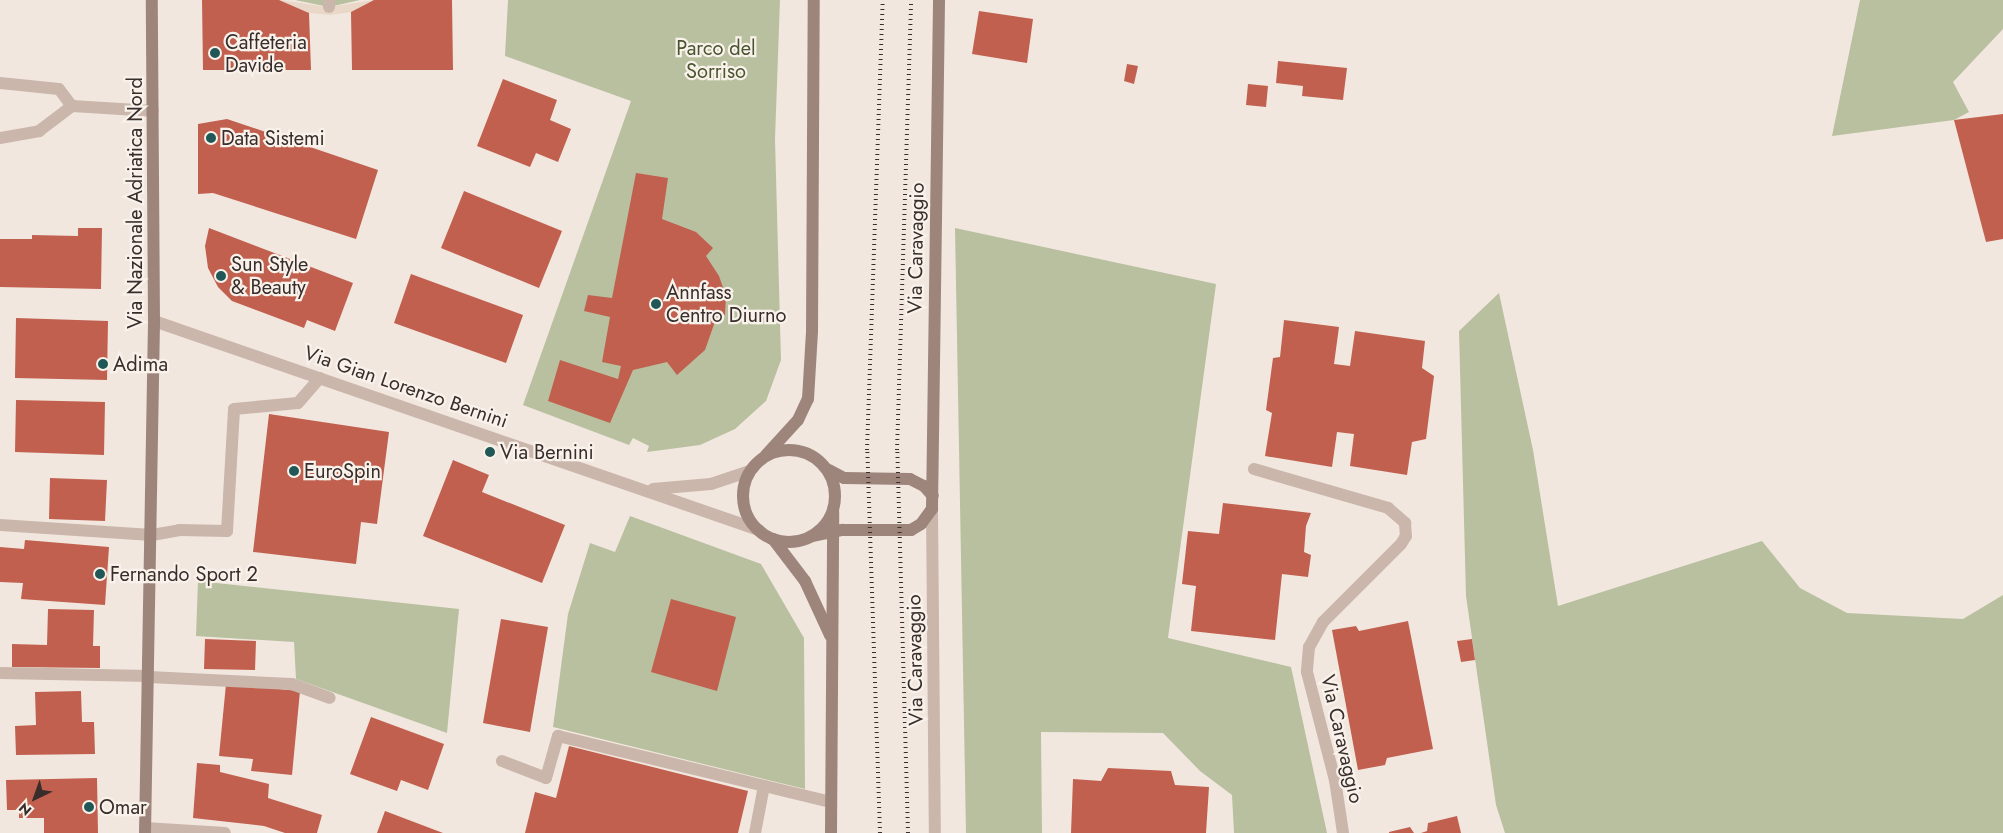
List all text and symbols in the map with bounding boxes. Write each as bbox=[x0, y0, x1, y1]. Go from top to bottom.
place label: Caffeteria Davide bbox=[225, 30, 307, 77]
park label: Parco del Sorriso bbox=[676, 37, 756, 84]
marker: Caffeteria Davide bbox=[209, 47, 221, 59]
street label: Via Nazionale Adriatica Nord bbox=[123, 77, 147, 329]
place label: Data Sistemi bbox=[221, 126, 325, 150]
marker: Data Sistemi bbox=[205, 132, 217, 144]
street label: Via Caravaggio bbox=[903, 182, 929, 314]
place label: Sun Style & Beauty bbox=[231, 252, 308, 299]
marker: Sun Style & Beauty bbox=[215, 270, 227, 282]
place label: Annfass Centro Diurno bbox=[666, 280, 786, 327]
marker: Annfass Centro Diurno bbox=[650, 298, 662, 310]
street label: Via Gian Lorenzo Bernini bbox=[301, 341, 511, 433]
place label: Adima bbox=[113, 352, 168, 376]
marker: Adima bbox=[97, 358, 109, 370]
place label: Via Bernini bbox=[500, 440, 594, 464]
marker: Via Bernini bbox=[484, 446, 496, 458]
place label: EuroSpin bbox=[304, 459, 381, 483]
marker: EuroSpin bbox=[288, 465, 300, 477]
place label: Fernando Sport 2 bbox=[110, 562, 258, 586]
marker: Fernando Sport 2 bbox=[94, 568, 106, 580]
street label: Via Caravaggio bbox=[902, 594, 928, 726]
street label: Via Caravaggio bbox=[1316, 672, 1368, 806]
north arrow bbox=[10, 773, 60, 823]
place label: Omar bbox=[99, 795, 147, 819]
text: N bbox=[14, 798, 36, 820]
marker: Omar bbox=[83, 801, 95, 813]

